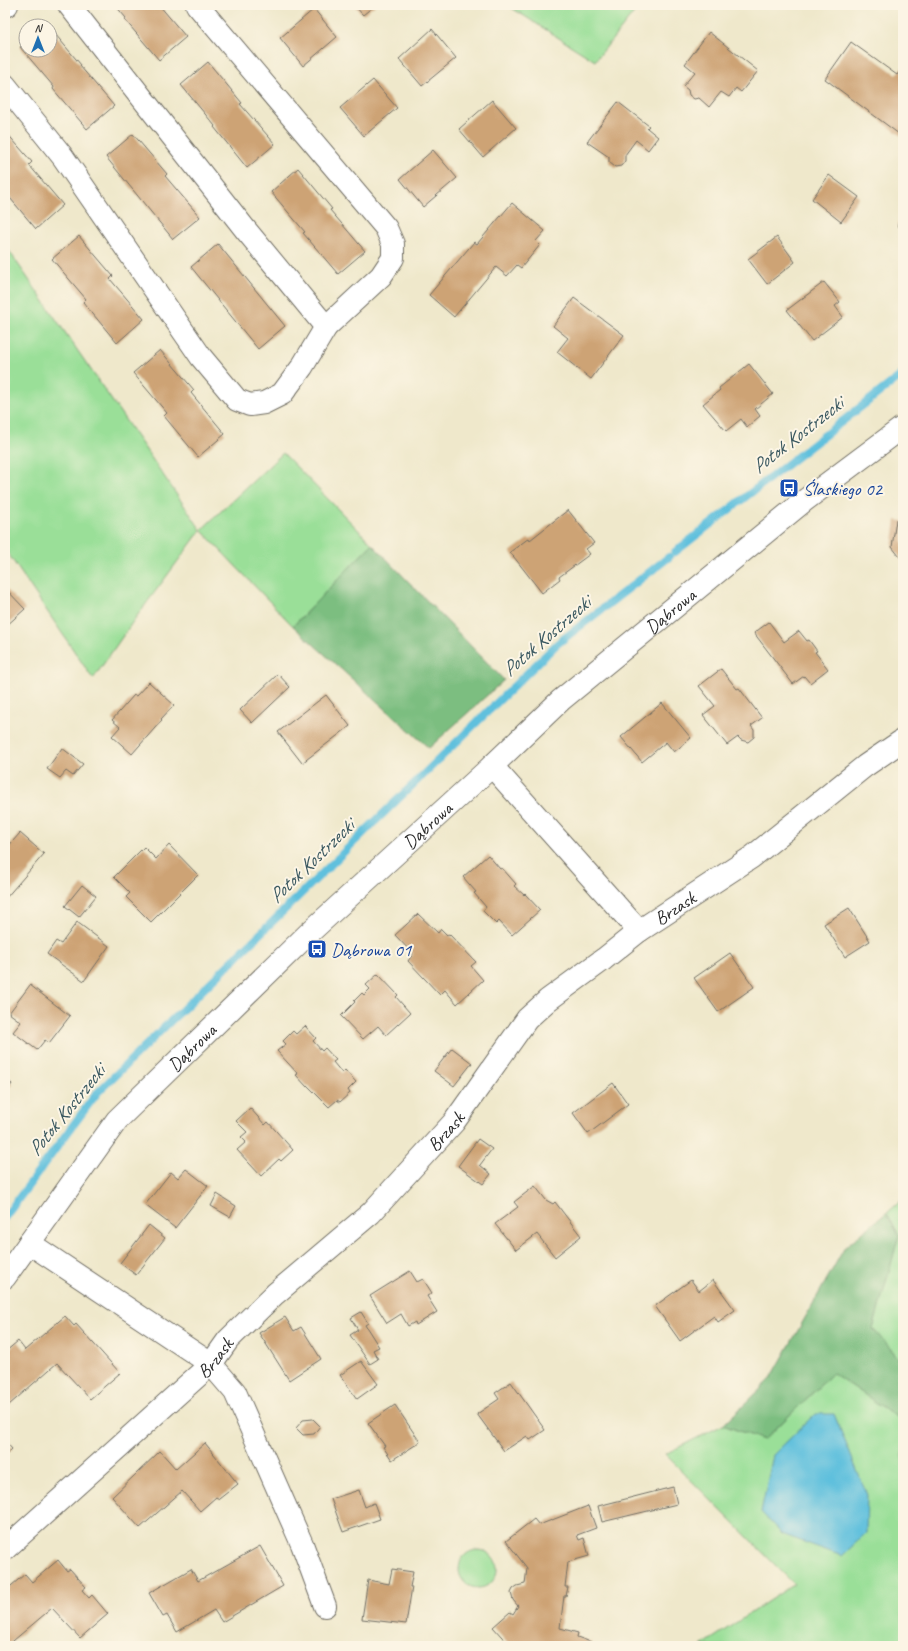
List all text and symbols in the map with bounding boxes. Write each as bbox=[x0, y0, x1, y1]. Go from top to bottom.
north arrow bbox=[18, 18, 58, 58]
text: N bbox=[35, 21, 44, 35]
water label: Potok Kostrzecki bbox=[746, 389, 852, 479]
bus stop icon: Ślaskiego 02 bbox=[778, 477, 800, 499]
place label: Ślaskiego 02 bbox=[803, 477, 883, 501]
street label: Dąbrowa bbox=[640, 583, 702, 639]
water label: Potok Kostrzecki bbox=[497, 588, 600, 682]
street label: Dąbrowa bbox=[398, 796, 459, 854]
water label: Potok Kostrzecki bbox=[263, 811, 363, 908]
street label: Brzask bbox=[650, 885, 702, 931]
bus stop icon: Dąbrowa 01 bbox=[306, 938, 328, 960]
place label: Dąbrowa 01 bbox=[331, 938, 413, 962]
street label: Dąbrowa bbox=[163, 1018, 223, 1077]
water label: Potok Kostrzecki bbox=[22, 1056, 114, 1161]
street label: Brzask bbox=[422, 1106, 471, 1157]
street label: Brzask bbox=[192, 1332, 240, 1384]

